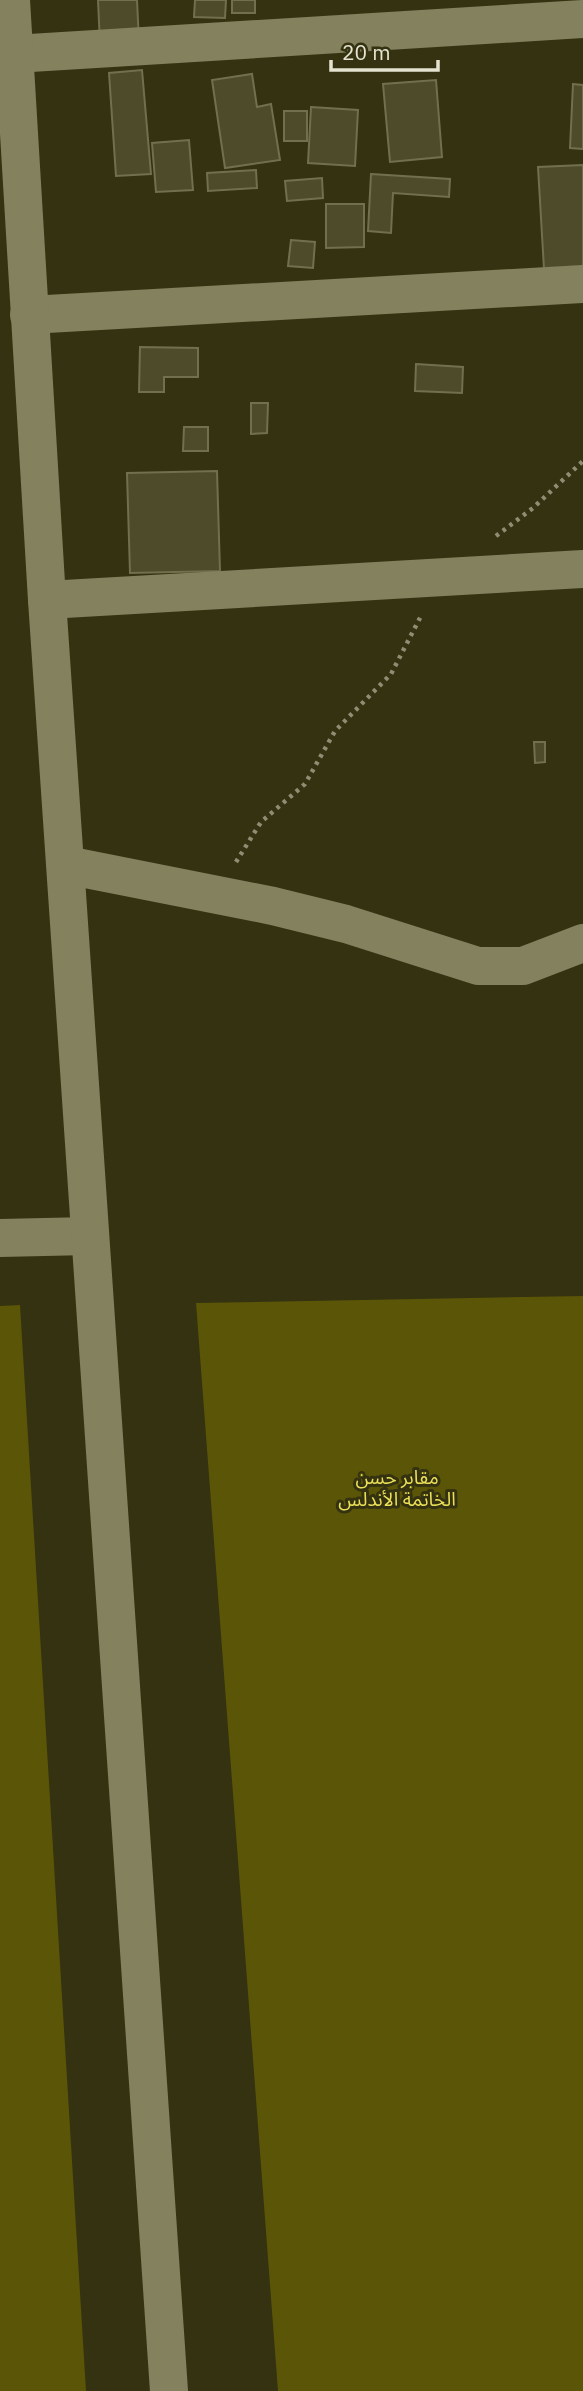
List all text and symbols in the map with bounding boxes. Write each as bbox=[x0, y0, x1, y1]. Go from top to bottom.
scale bar bbox=[331, 28, 438, 72]
text: 20 m bbox=[342, 38, 391, 66]
park label: مقابر حسن الخاتمة الأندلس bbox=[338, 1465, 456, 1511]

